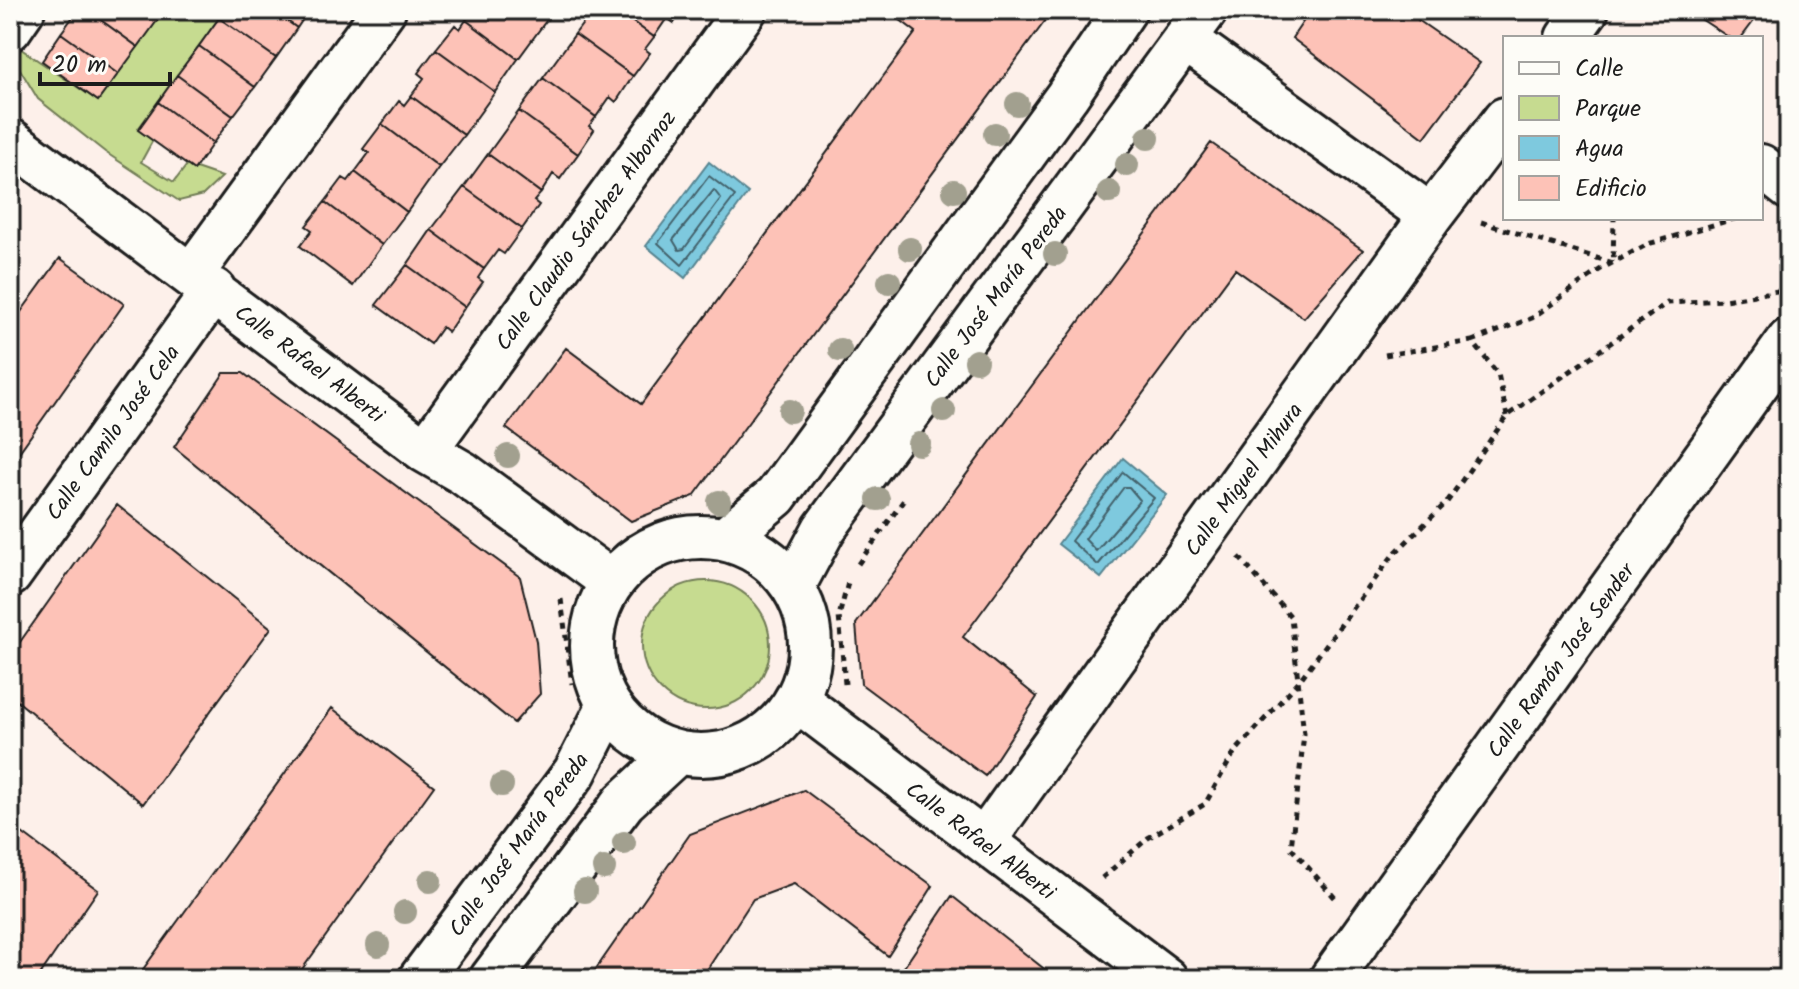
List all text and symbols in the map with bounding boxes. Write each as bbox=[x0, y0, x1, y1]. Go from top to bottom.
scale bar bbox=[40, 36, 170, 86]
legend bbox=[1503, 36, 1763, 220]
text: 20 m bbox=[52, 46, 107, 85]
text: Calle bbox=[1575, 50, 1623, 89]
text: Parque bbox=[1575, 90, 1641, 129]
street label: Calle Claudio Sánchez Albornoz bbox=[488, 104, 687, 359]
text: Agua bbox=[1575, 130, 1624, 169]
text: Edificio bbox=[1575, 170, 1647, 209]
street label: Calle José María Pereda bbox=[917, 199, 1077, 396]
street label: Calle Rafael Alberti bbox=[226, 297, 392, 434]
street label: Calle Camilo José Cela bbox=[38, 338, 190, 529]
street label: Calle Miguel Mihura bbox=[1177, 396, 1313, 565]
street label: Calle Ramón José Sender bbox=[1479, 555, 1646, 766]
street label: Calle José María Pereda bbox=[441, 746, 599, 945]
street label: Calle Rafael Alberti bbox=[897, 774, 1063, 911]

